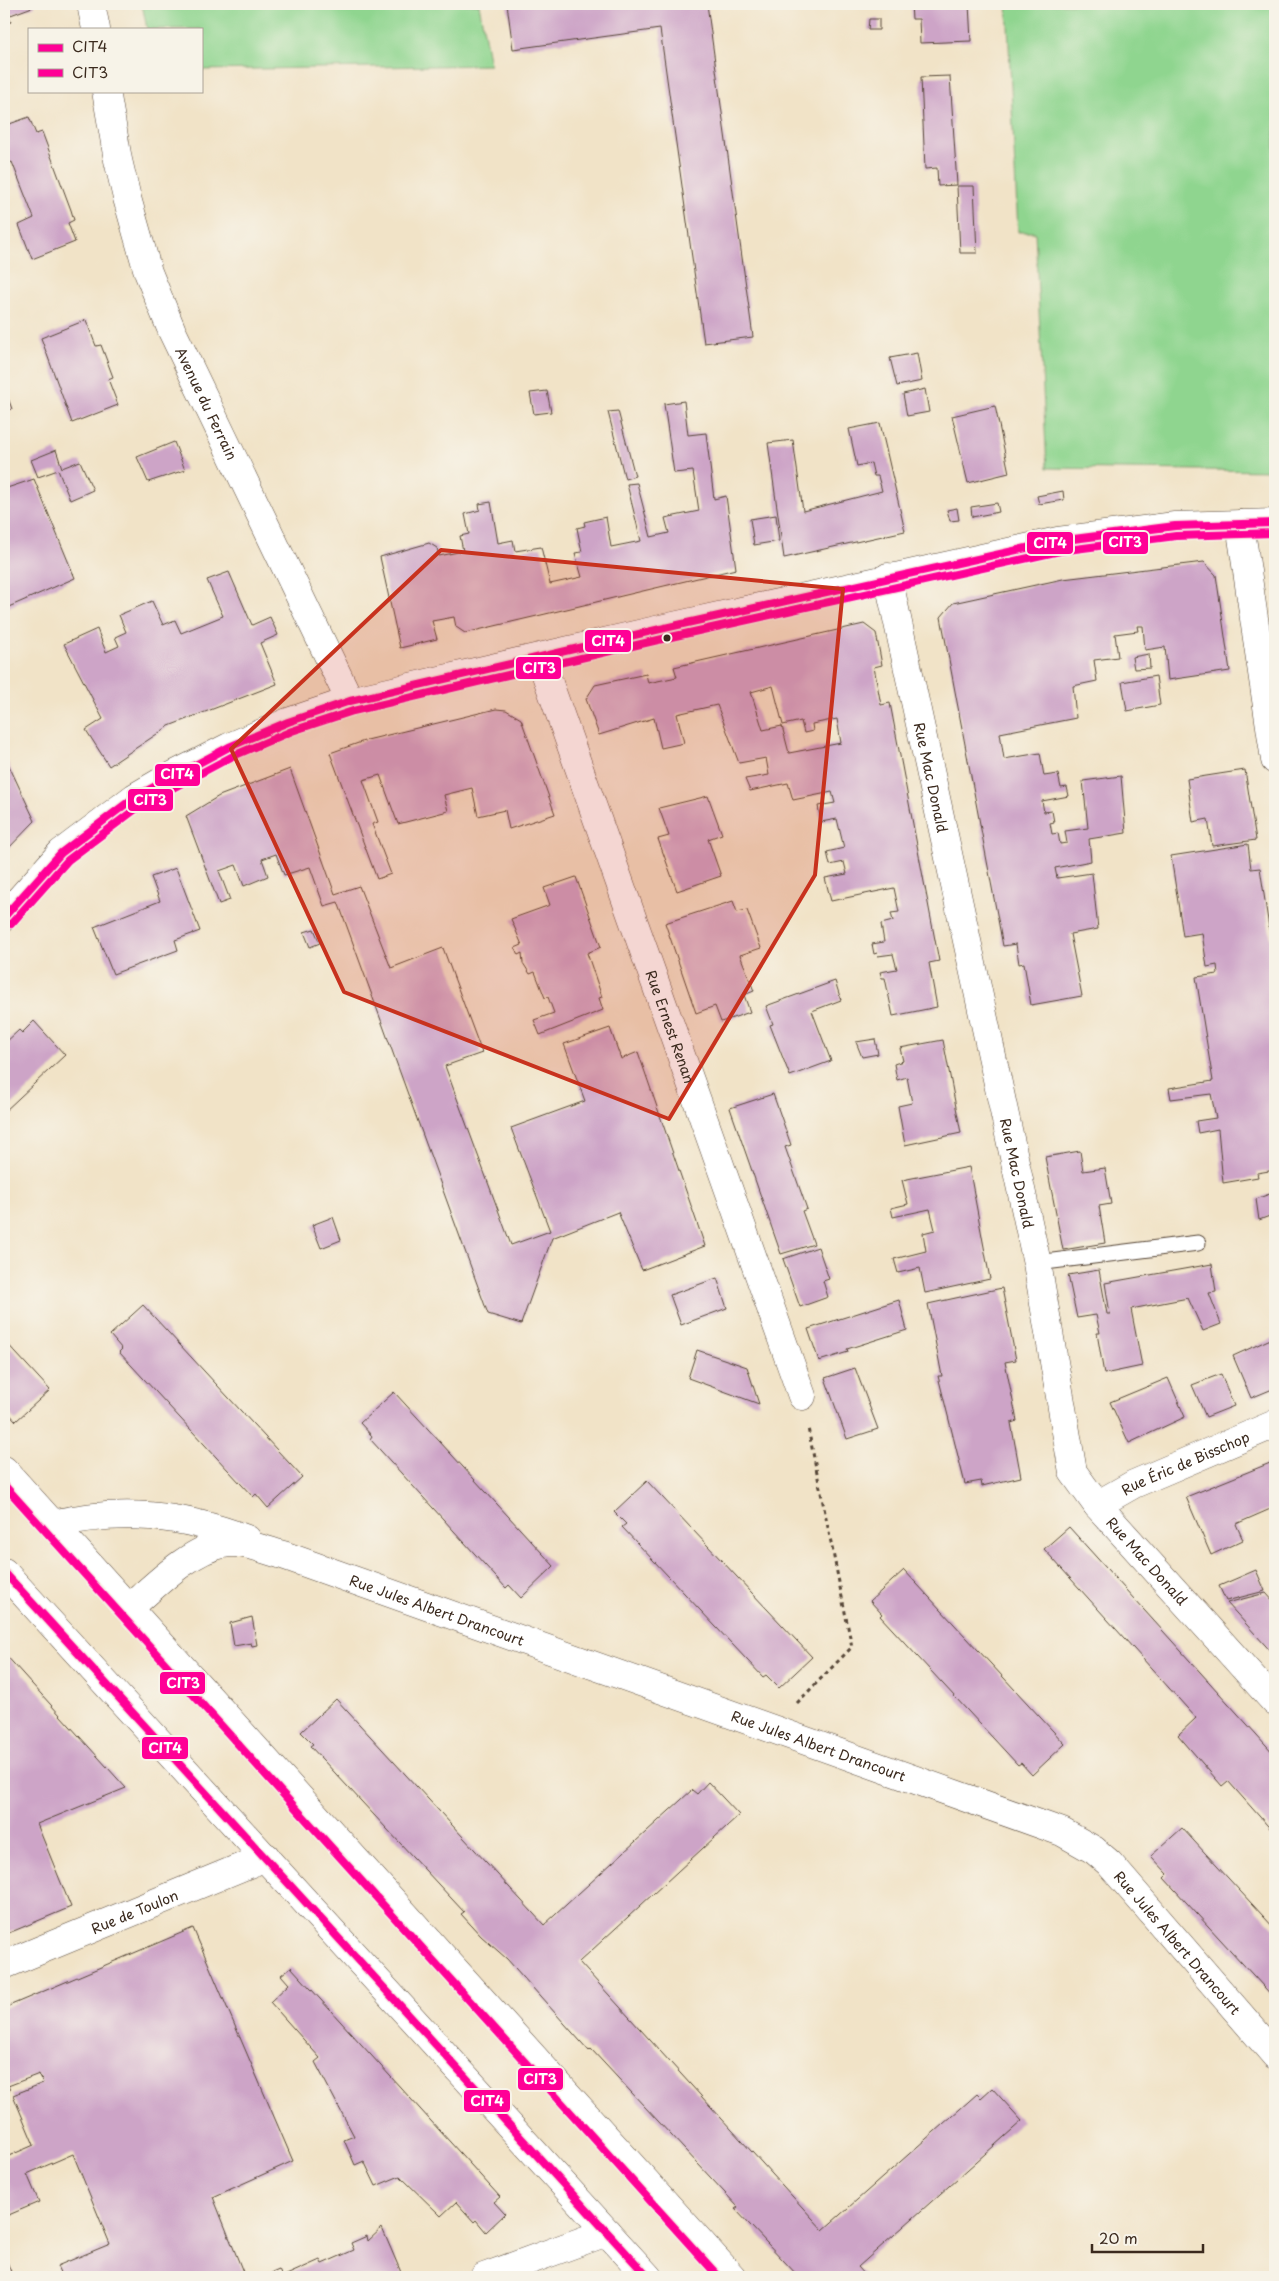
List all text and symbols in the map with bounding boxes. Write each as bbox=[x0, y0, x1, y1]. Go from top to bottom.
legend bbox=[28, 28, 202, 92]
text: CIT4 bbox=[72, 34, 108, 57]
text: CIT3 bbox=[72, 60, 108, 83]
street label: Avenue du Ferrain bbox=[171, 343, 243, 463]
line badge: CIT4 bbox=[1026, 531, 1074, 555]
line badge: CIT3 bbox=[1102, 531, 1149, 555]
text: CIT3 bbox=[1108, 531, 1142, 552]
text: CIT4 bbox=[1033, 532, 1067, 553]
line badge: CIT4 bbox=[584, 629, 632, 653]
text: CIT4 bbox=[591, 630, 625, 651]
unlabelled marker bbox=[662, 633, 672, 643]
line badge: CIT3 bbox=[515, 656, 562, 680]
text: CIT3 bbox=[522, 657, 556, 678]
street label: Rue Mac Donald bbox=[909, 720, 954, 835]
line badge: CIT4 bbox=[154, 763, 201, 787]
text: CIT4 bbox=[160, 763, 194, 784]
line badge: CIT3 bbox=[127, 788, 174, 812]
text: CIT3 bbox=[133, 789, 167, 810]
street label: Rue Ernest Renan bbox=[641, 967, 701, 1086]
street label: Rue Mac Donald bbox=[995, 1116, 1040, 1231]
street label: Rue Éric de Bisschop bbox=[1117, 1426, 1253, 1500]
street label: Rue Mac Donald bbox=[1102, 1512, 1193, 1610]
street label: Rue Jules Albert Drancourt bbox=[347, 1569, 528, 1651]
line badge: CIT3 bbox=[159, 1671, 206, 1695]
text: CIT3 bbox=[166, 1672, 200, 1693]
street label: Rue Jules Albert Drancourt bbox=[728, 1705, 909, 1786]
line badge: CIT4 bbox=[141, 1736, 189, 1760]
text: CIT4 bbox=[148, 1737, 182, 1758]
street label: Rue Jules Albert Drancourt bbox=[1110, 1866, 1246, 2019]
street label: Rue de Toulon bbox=[88, 1884, 181, 1939]
line badge: CIT3 bbox=[517, 2067, 564, 2091]
text: CIT3 bbox=[523, 2068, 557, 2089]
line badge: CIT4 bbox=[463, 2089, 511, 2113]
text: CIT4 bbox=[470, 2090, 504, 2111]
scale bar bbox=[1092, 2221, 1203, 2253]
text: 20 m bbox=[1099, 2226, 1138, 2249]

